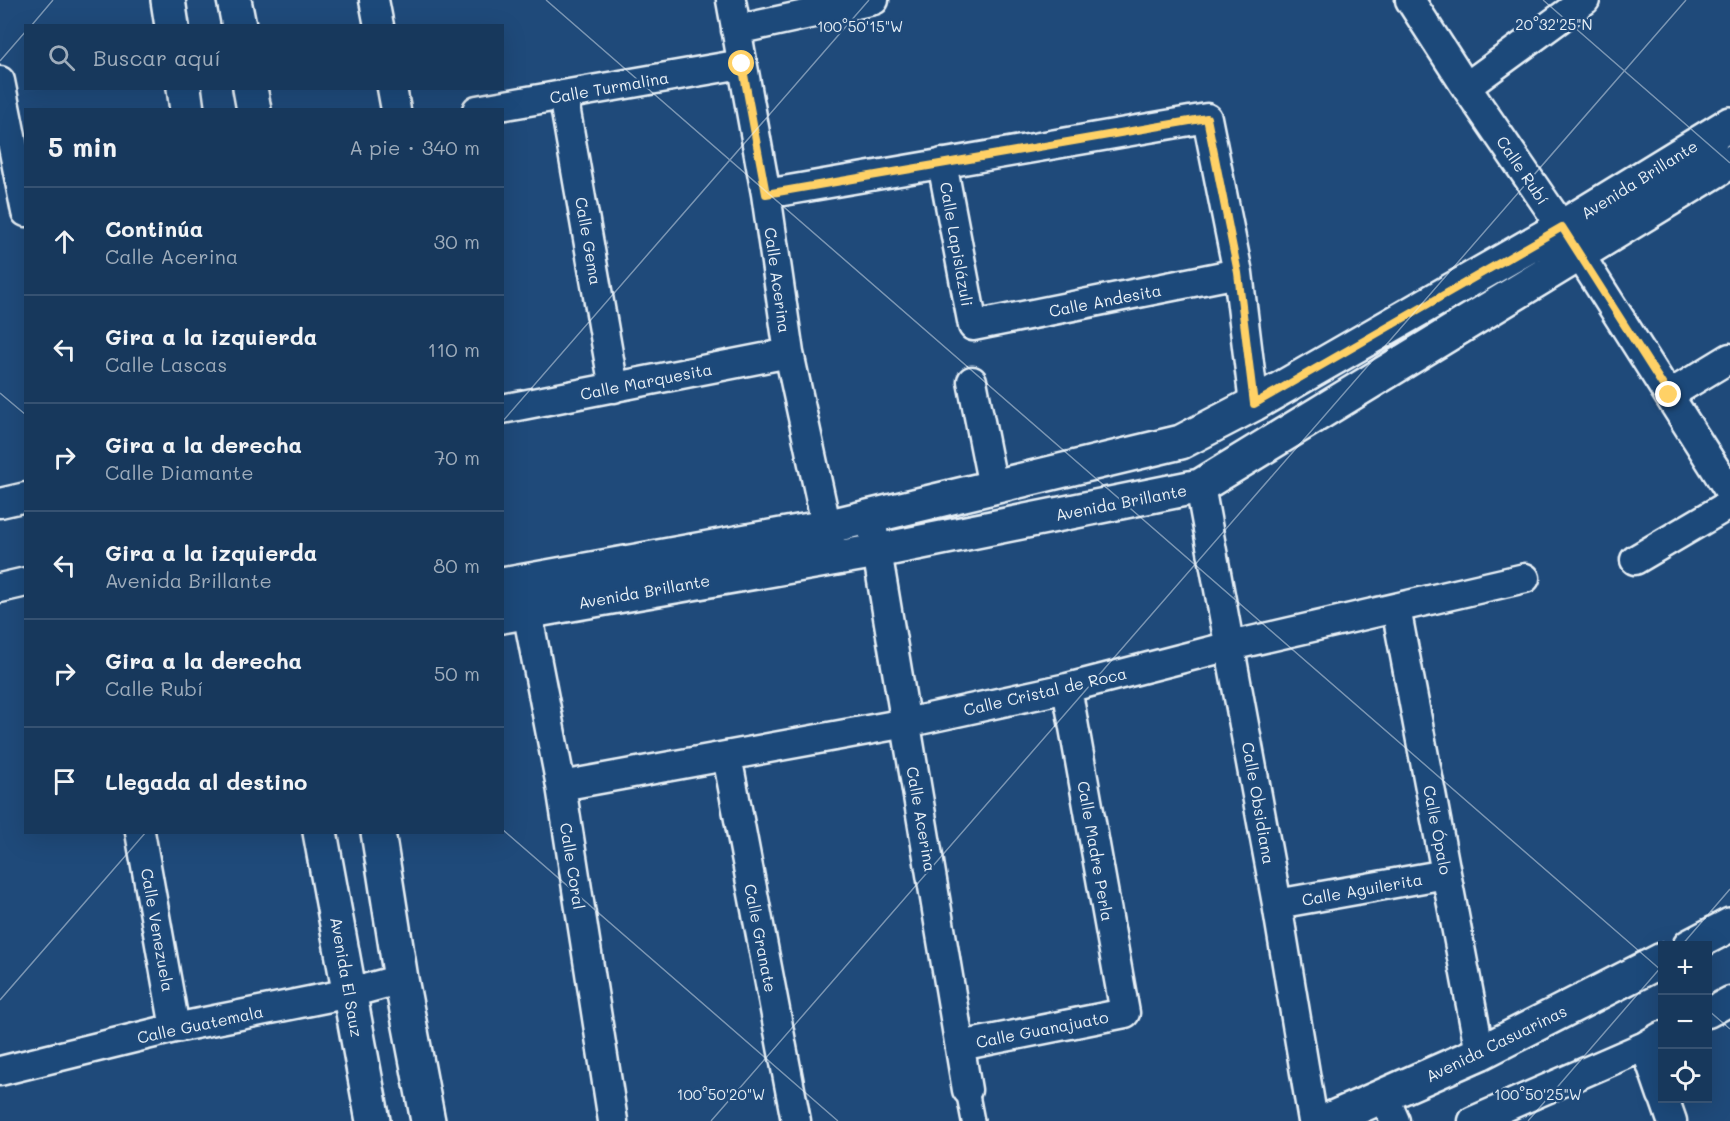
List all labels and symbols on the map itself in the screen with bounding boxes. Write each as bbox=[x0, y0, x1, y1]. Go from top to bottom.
text: 20°32'25"N bbox=[1515, 14, 1593, 34]
text: 100°50'15"W bbox=[817, 16, 903, 36]
route start bbox=[728, 50, 754, 76]
street label: Calle Turmalina bbox=[548, 66, 670, 108]
street label: Calle Rubí bbox=[1492, 132, 1554, 208]
street label: Avenida Brillante bbox=[1577, 135, 1701, 223]
street label: Calle Lapislázuli bbox=[936, 180, 978, 308]
street label: Calle Gema bbox=[571, 195, 607, 287]
street label: Calle Acerina bbox=[760, 226, 796, 334]
street label: Calle Andesita bbox=[1047, 279, 1163, 321]
street label: Calle Marquesita bbox=[578, 358, 714, 404]
route end bbox=[1655, 381, 1681, 407]
street label: Avenida Brillante bbox=[1053, 479, 1189, 525]
street label: Avenida Brillante bbox=[576, 569, 712, 613]
street label: Calle Cristal de Roca bbox=[961, 662, 1129, 720]
street label: Calle Obsidiana bbox=[1238, 740, 1280, 866]
street label: Calle Acerina bbox=[902, 765, 942, 873]
street label: Calle Madre Perla bbox=[1073, 779, 1119, 923]
street label: Calle Ópalo bbox=[1419, 784, 1457, 876]
street label: Calle Coral bbox=[556, 821, 590, 911]
street label: Calle Venezuela bbox=[137, 867, 179, 993]
street label: Calle Aguilerita bbox=[1300, 868, 1424, 910]
street label: Calle Granate bbox=[740, 882, 782, 994]
street label: Avenida El Sauz bbox=[326, 915, 368, 1039]
street label: Calle Guatemala bbox=[135, 1000, 265, 1048]
street label: Avenida Casuarinas bbox=[1422, 1000, 1570, 1086]
street label: Calle Guanajuato bbox=[974, 1006, 1110, 1052]
text: 100°50'20"W bbox=[677, 1084, 765, 1104]
text: 100°50'25"W bbox=[1494, 1084, 1582, 1104]

